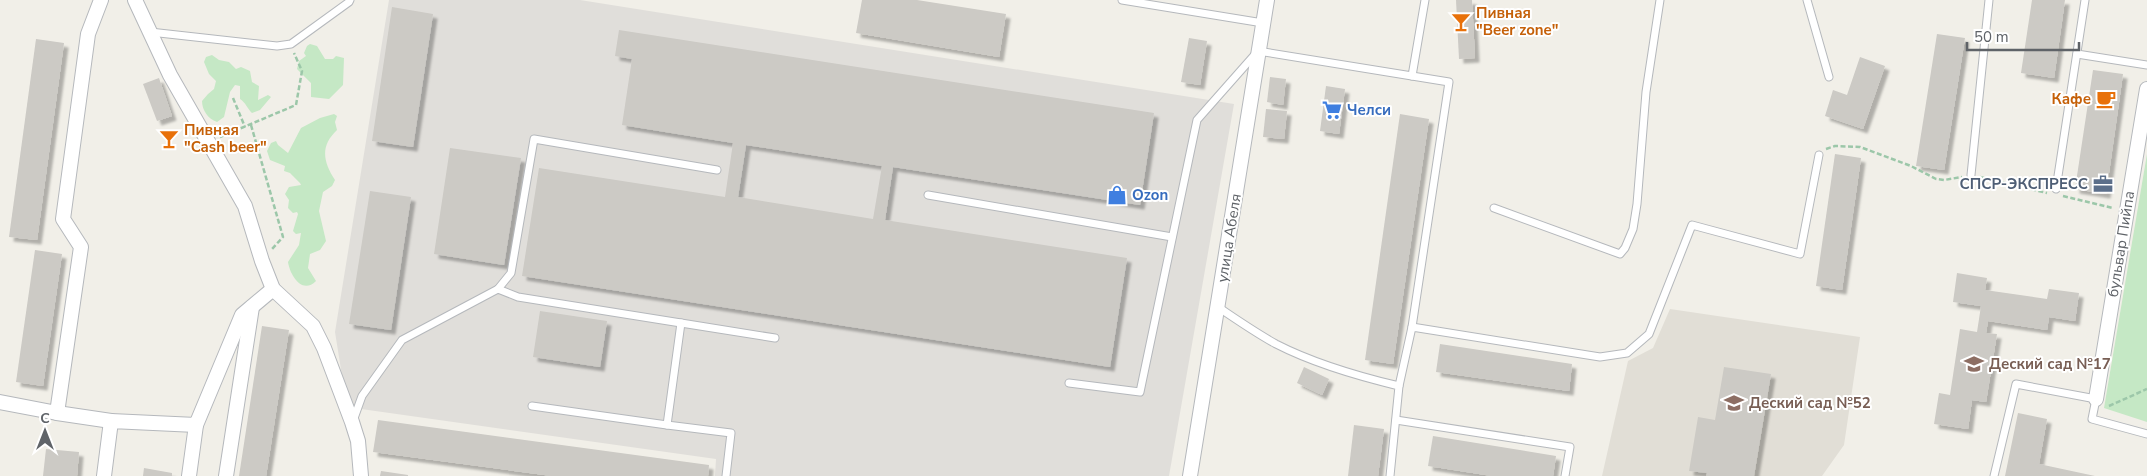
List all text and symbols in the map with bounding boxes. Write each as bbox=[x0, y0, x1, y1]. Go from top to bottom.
place label: Пивная "Beer zone" bbox=[1476, 3, 1558, 40]
bar icon: Пивная "Beer zone" bbox=[1450, 11, 1472, 33]
scale bar bbox=[1967, 20, 2080, 52]
text: 50 m bbox=[1974, 27, 2009, 47]
cafe icon: Кафе bbox=[2095, 88, 2117, 110]
place label: Кафе bbox=[2052, 89, 2091, 109]
supermarket icon: Челси bbox=[1321, 99, 1343, 121]
place label: Челси bbox=[1347, 100, 1391, 120]
place label: Пивная "Cash beer" bbox=[184, 120, 267, 157]
bar icon: Пивная "Cash beer" bbox=[158, 128, 180, 150]
office icon: СПСР-ЭКСПРЕСС bbox=[2092, 173, 2114, 195]
place label: СПСР-ЭКСПРЕСС bbox=[1960, 174, 2088, 194]
shop icon: Ozon bbox=[1106, 184, 1128, 206]
place label: Ozon bbox=[1132, 185, 1168, 205]
street label: бульвар Пийпа bbox=[2103, 189, 2139, 299]
street label: улица Абеля bbox=[1212, 192, 1246, 284]
school or university icon: Деский сад №17 bbox=[1963, 353, 1985, 375]
place label: Деский сад №17 bbox=[1989, 354, 2111, 374]
school or university icon: Деский сад №52 bbox=[1723, 392, 1745, 414]
place label: Деский сад №52 bbox=[1749, 393, 1871, 413]
north arrow bbox=[20, 406, 70, 456]
text: С bbox=[40, 409, 50, 428]

